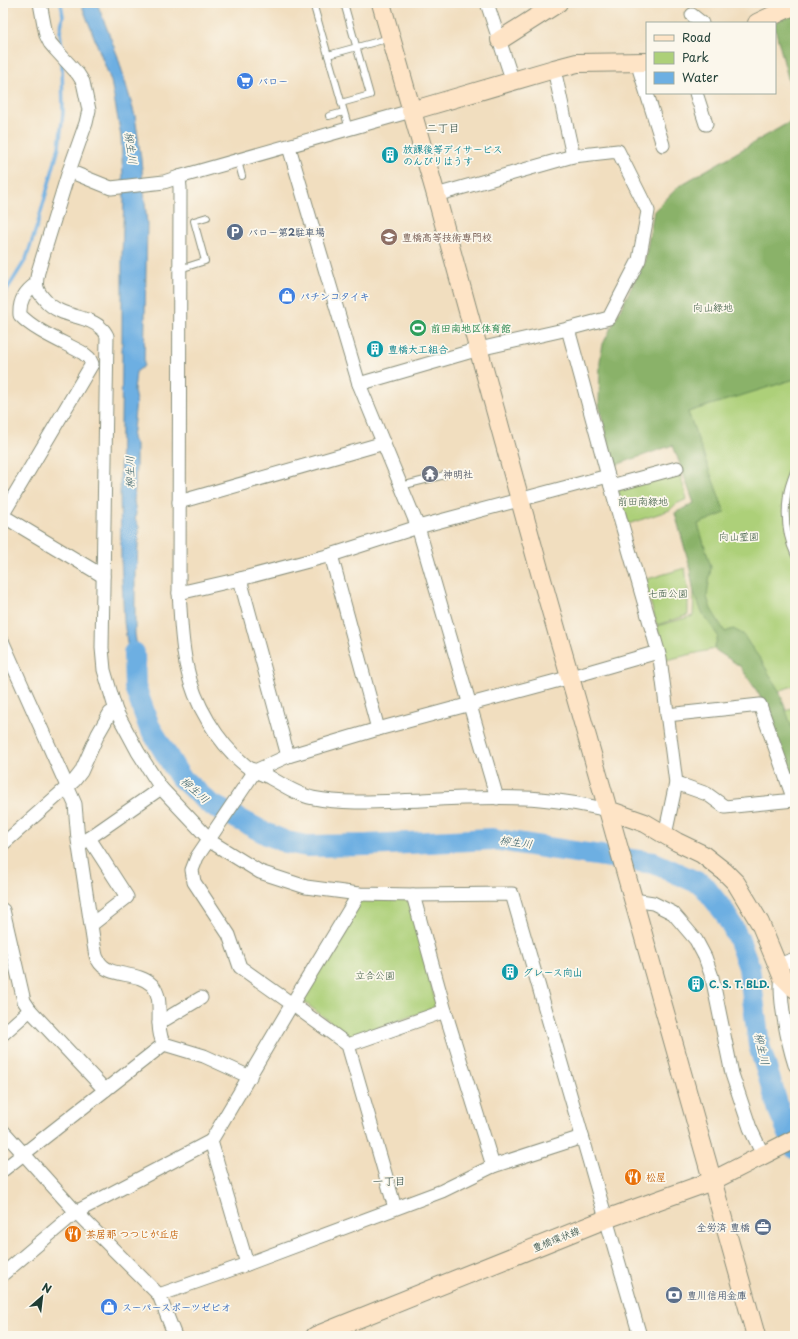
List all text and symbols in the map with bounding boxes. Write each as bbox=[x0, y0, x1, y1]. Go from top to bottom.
legend bbox=[646, 22, 776, 94]
text: Road bbox=[682, 28, 711, 46]
text: Park bbox=[682, 48, 709, 66]
text: Water bbox=[682, 68, 719, 86]
supermarket icon: バロー bbox=[235, 71, 255, 91]
place label: バロー bbox=[258, 73, 288, 88]
district label: 二丁目 bbox=[427, 119, 460, 136]
water label: 柳生川 bbox=[121, 130, 142, 165]
place label: 放課後等デイサービス のんびりはうす bbox=[403, 141, 503, 168]
building icon: 放課後等デイサービス のんびりはうす bbox=[380, 145, 400, 165]
parking icon: バロー第2駐車場 bbox=[225, 222, 245, 242]
place label: バロー第2駐車場 bbox=[248, 224, 325, 239]
school or university icon: 豊橋高等技術専門校 bbox=[379, 227, 399, 247]
place label: 豊橋高等技術専門校 bbox=[402, 229, 492, 244]
shop icon: パチンコタイキ bbox=[277, 286, 297, 306]
place label: パチンコタイキ bbox=[300, 288, 370, 303]
park label: 向山緑地 bbox=[693, 299, 733, 314]
sports icon: 前田南地区体育館 bbox=[408, 318, 428, 338]
place label: 前田南地区体育館 bbox=[431, 320, 511, 335]
building icon: 豊橋大工組合 bbox=[365, 339, 385, 359]
place label: 豊橋大工組合 bbox=[388, 341, 449, 356]
water label: 柳生川 bbox=[121, 455, 138, 489]
temple icon: 神明社 bbox=[420, 464, 440, 484]
place label: 神明社 bbox=[443, 466, 473, 481]
park label: 前田南緑地 bbox=[618, 493, 668, 508]
park label: 向山霊園 bbox=[719, 528, 759, 543]
park label: 七面公園 bbox=[648, 585, 688, 600]
water label: 柳生川 bbox=[177, 772, 213, 807]
water label: 柳生川 bbox=[499, 831, 534, 852]
building icon: グレース向山 bbox=[500, 962, 520, 982]
place label: グレース向山 bbox=[523, 964, 583, 979]
park label: 立合公園 bbox=[355, 967, 395, 982]
building icon: C. S. T. BLD. bbox=[686, 974, 706, 994]
place label: C. S. T. BLD. bbox=[709, 976, 770, 991]
water label: 柳生川 bbox=[750, 1031, 774, 1067]
restaurant icon: 松屋 bbox=[623, 1167, 643, 1187]
place label: 松屋 bbox=[646, 1169, 666, 1184]
district label: 一丁目 bbox=[373, 1172, 406, 1189]
office icon: 全労済 豊橋 bbox=[753, 1217, 773, 1237]
place label: 全労済 豊橋 bbox=[697, 1219, 750, 1234]
street label: 豊橋環状線 bbox=[530, 1222, 582, 1255]
restaurant icon: 茶居那 つつじが丘店 bbox=[63, 1224, 83, 1244]
place label: 茶居那 つつじが丘店 bbox=[86, 1226, 179, 1241]
north arrow bbox=[22, 1277, 62, 1317]
text: N bbox=[39, 1278, 55, 1297]
bank icon: 豊川信用金庫 bbox=[664, 1285, 684, 1305]
place label: 豊川信用金庫 bbox=[687, 1287, 747, 1302]
shop icon: スーパースポーツゼビオ bbox=[99, 1297, 119, 1317]
place label: スーパースポーツゼビオ bbox=[122, 1299, 231, 1314]

